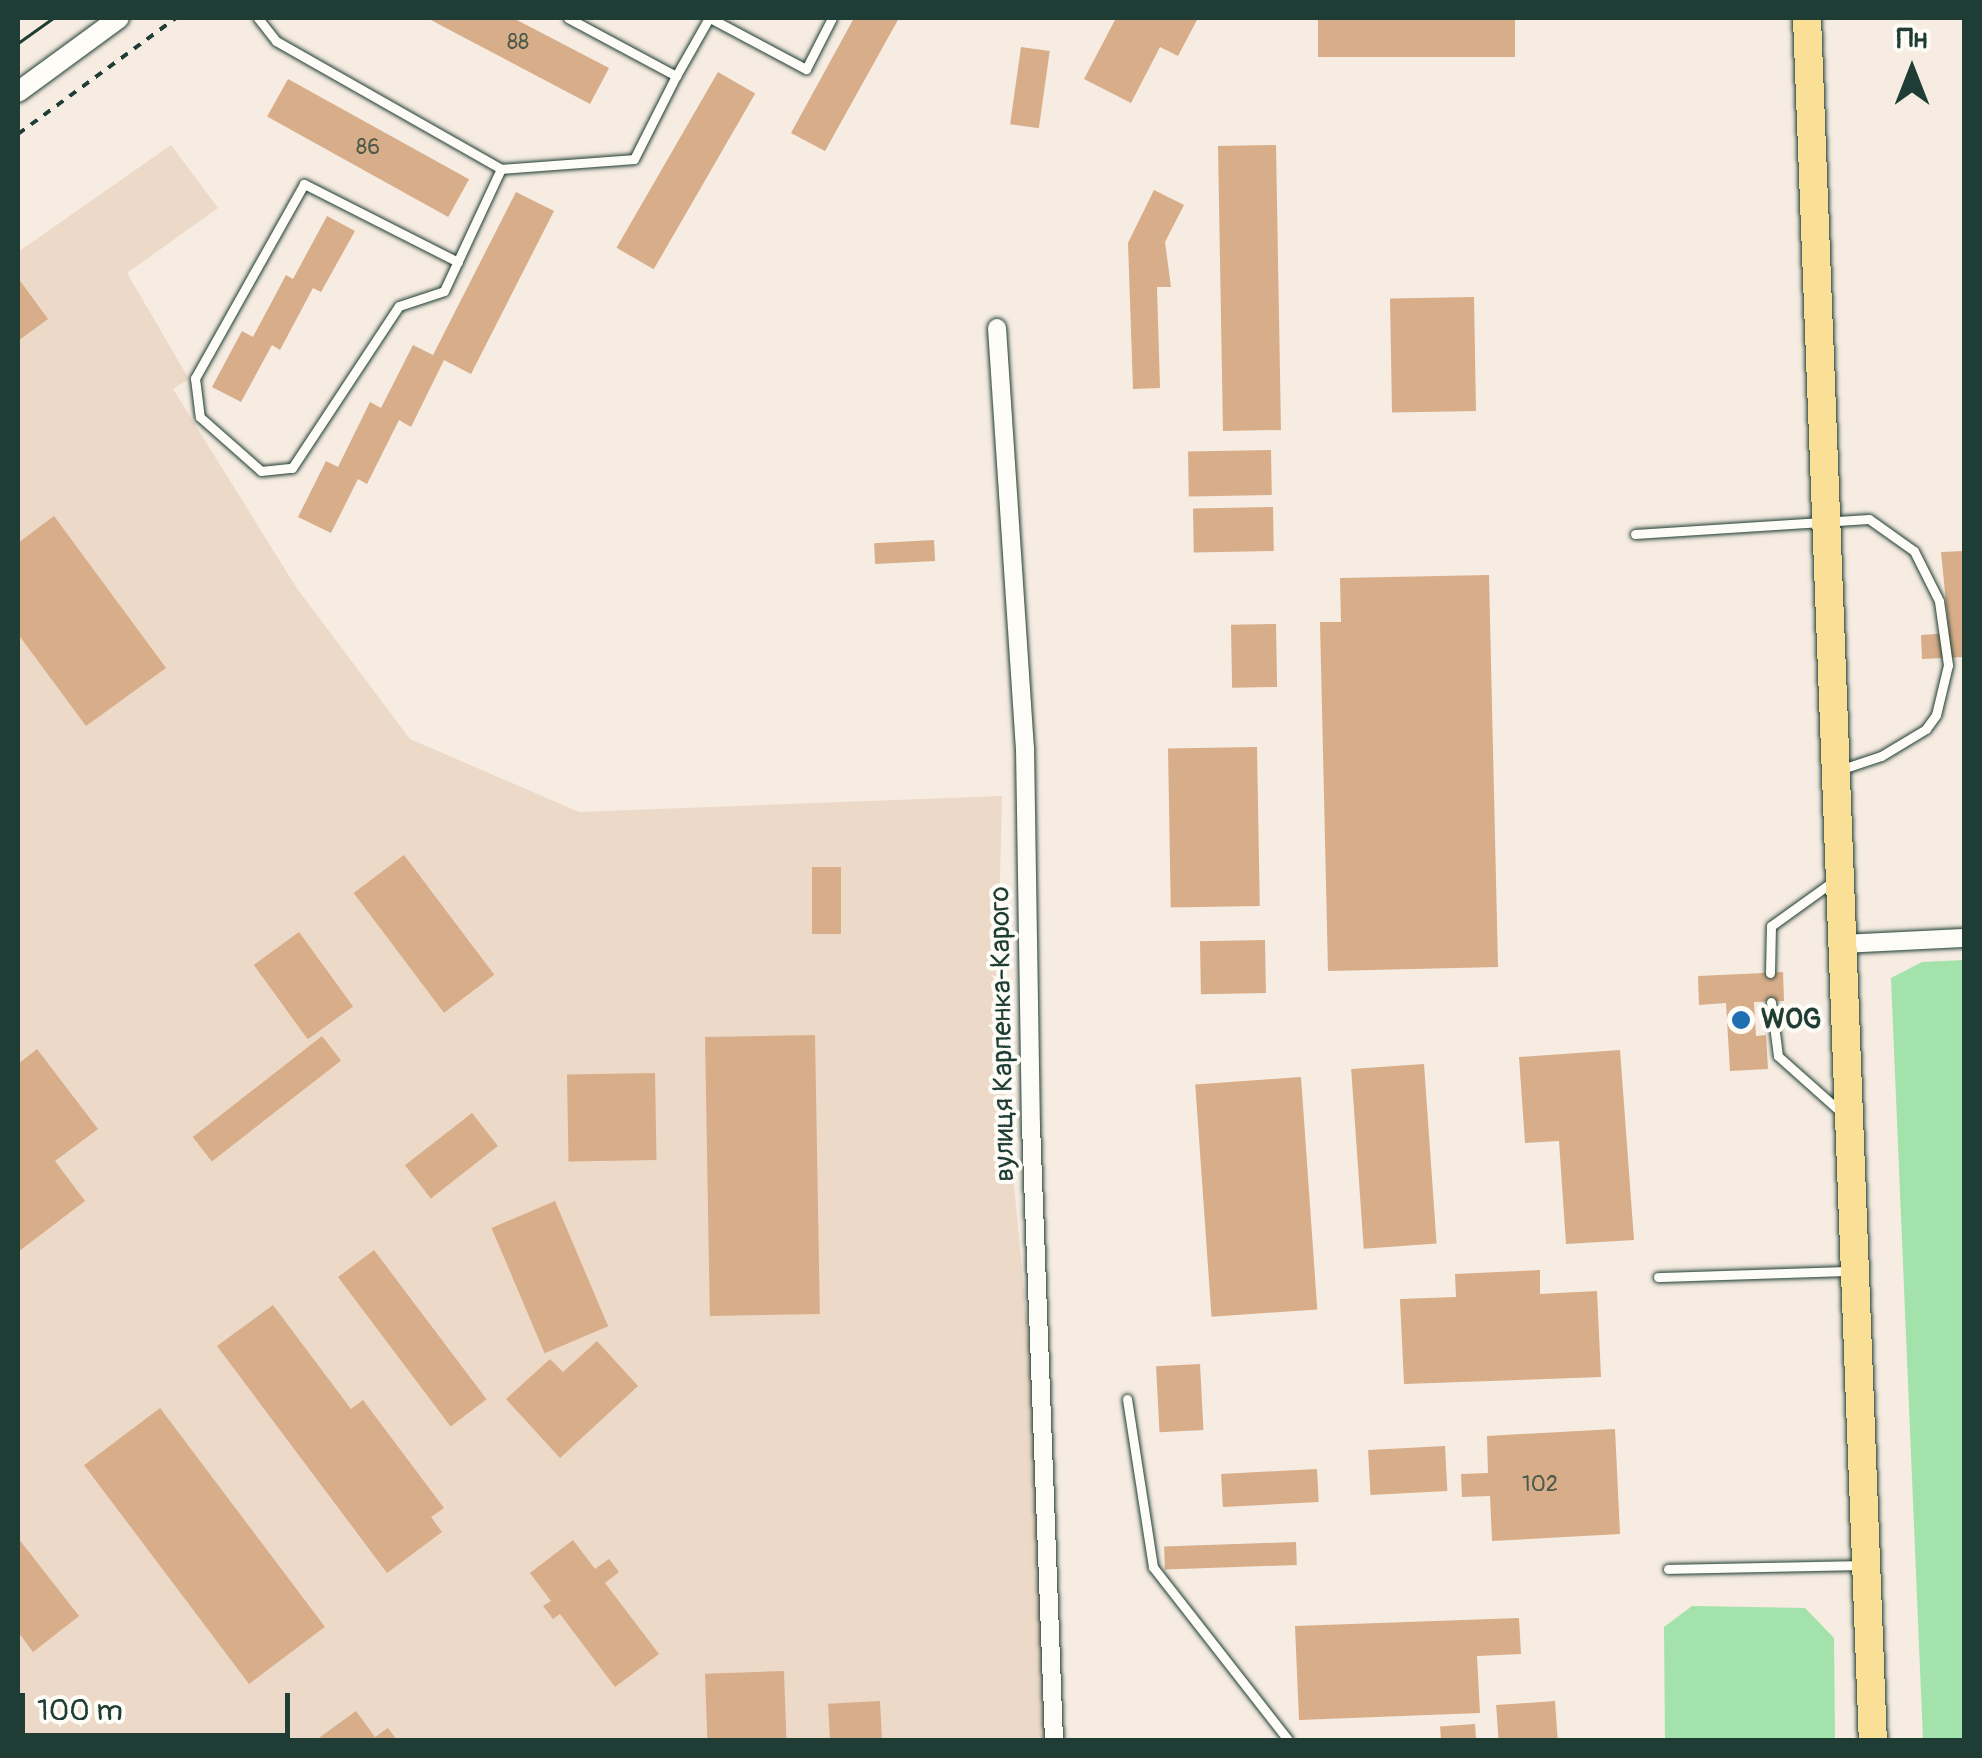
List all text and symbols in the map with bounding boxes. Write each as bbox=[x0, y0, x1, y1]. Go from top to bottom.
north arrow bbox=[1862, 20, 1962, 120]
text: Пн bbox=[1897, 22, 1927, 57]
house number: 88 bbox=[507, 30, 529, 56]
house number: 86 bbox=[356, 135, 380, 161]
street label: вулиця Карпенка-Карого bbox=[984, 886, 1022, 1182]
place label: WOG bbox=[1761, 1003, 1821, 1037]
marker: WOG bbox=[1730, 1009, 1752, 1031]
house number: 102 bbox=[1522, 1472, 1558, 1498]
scale bar bbox=[25, 1673, 295, 1735]
text: 100 m bbox=[37, 1692, 123, 1729]

